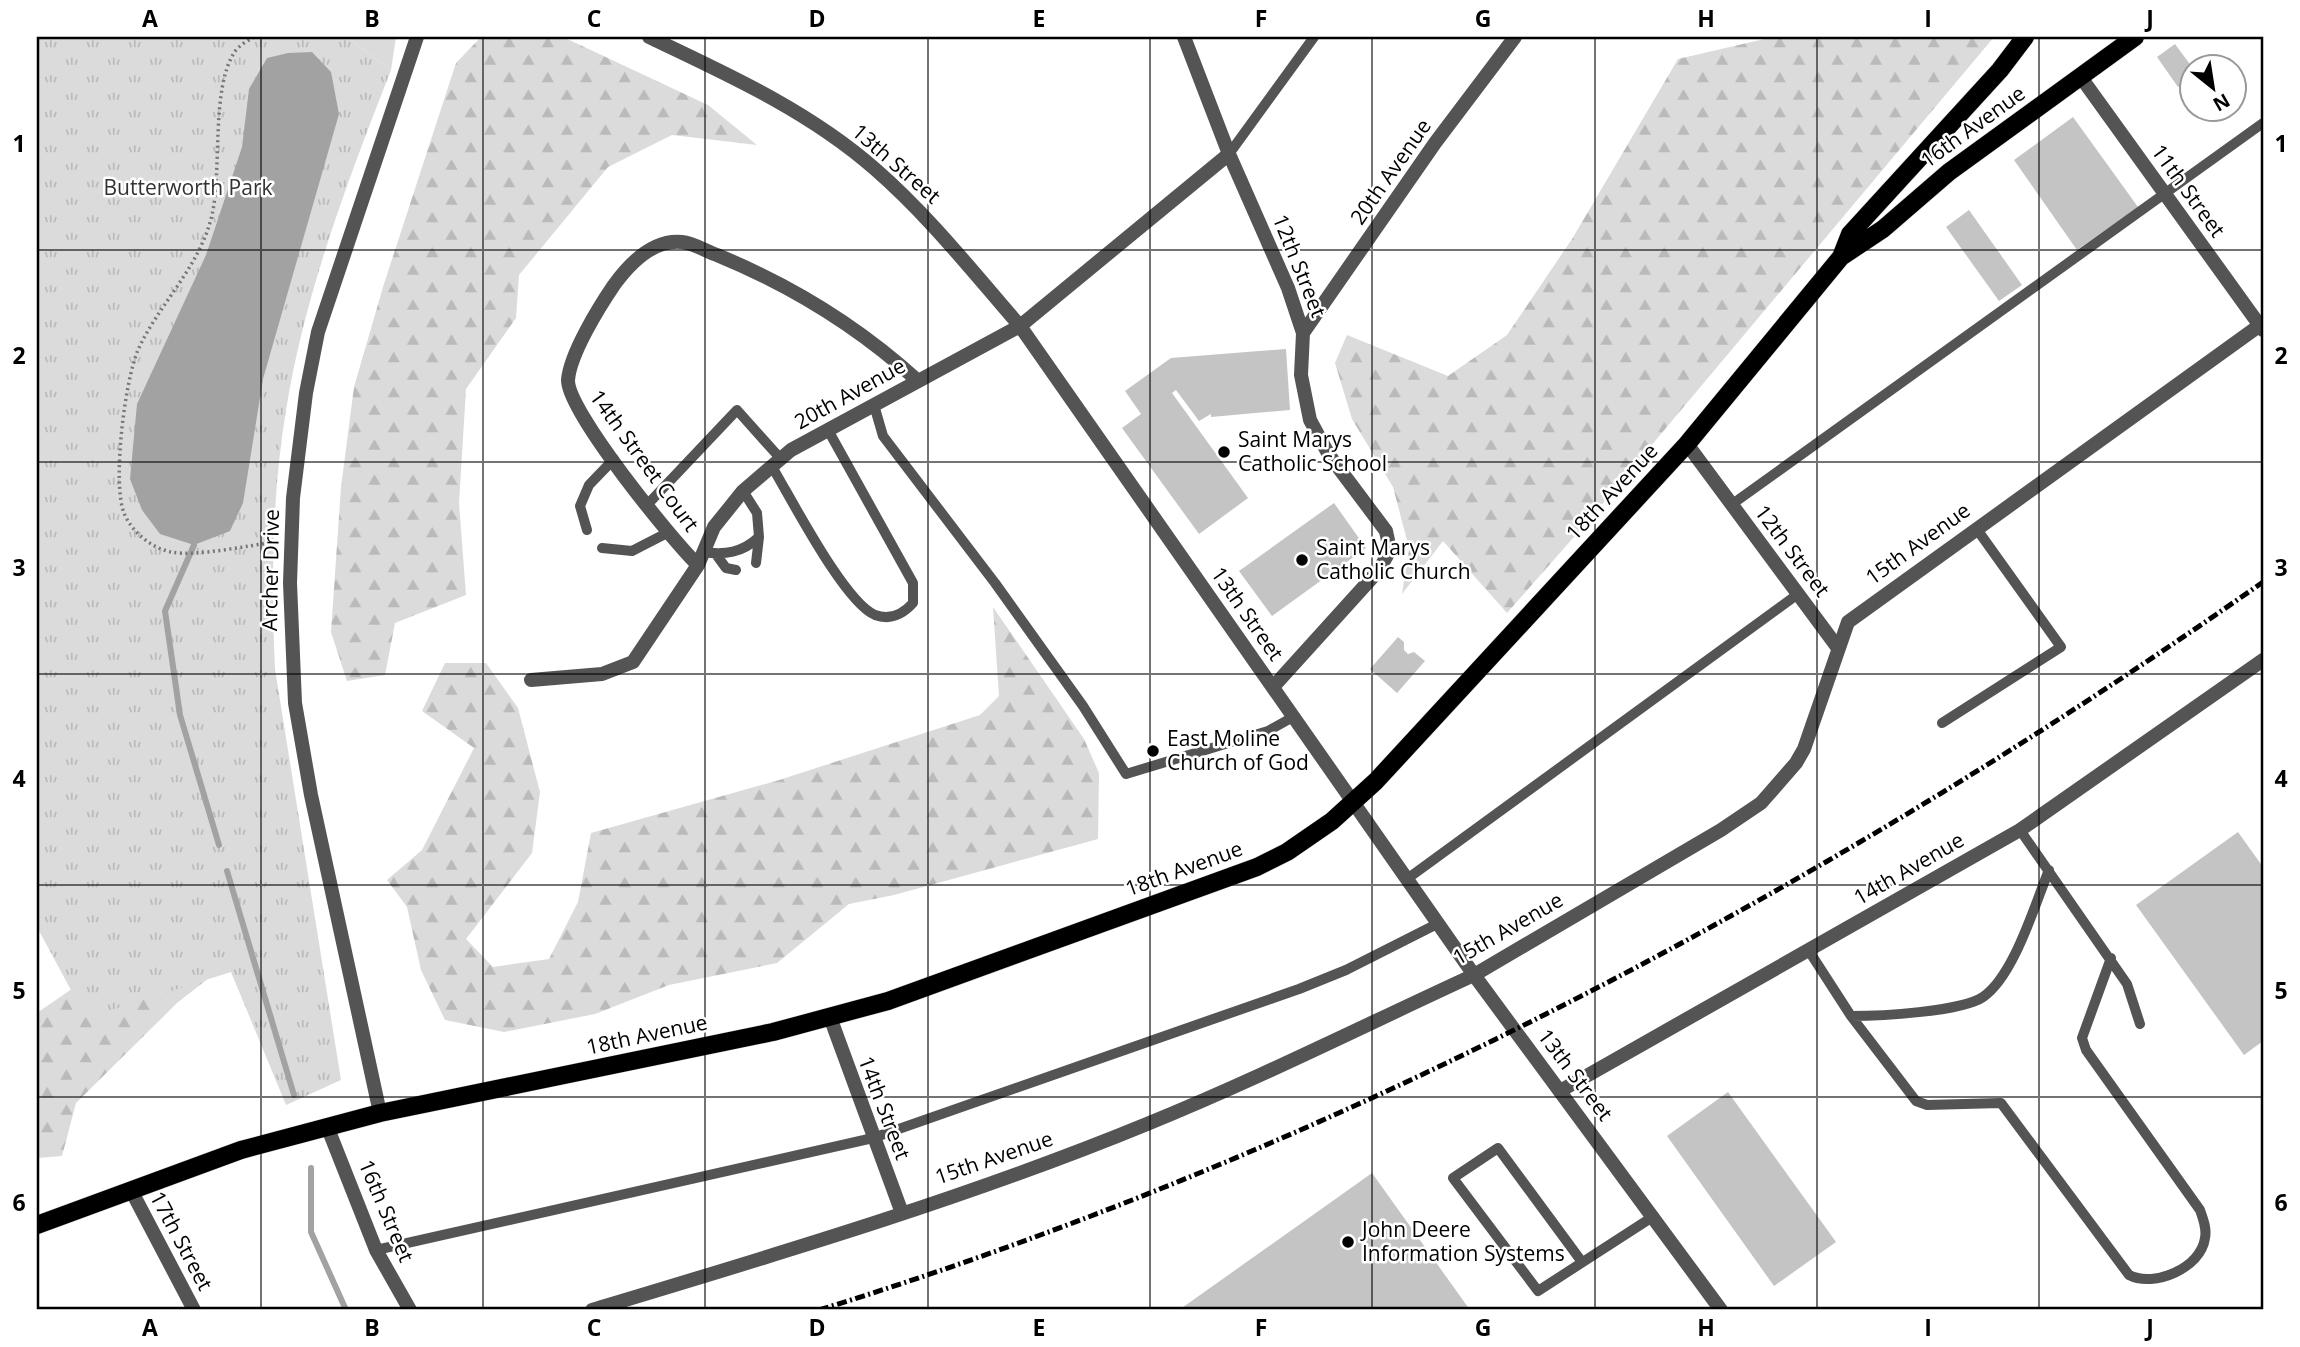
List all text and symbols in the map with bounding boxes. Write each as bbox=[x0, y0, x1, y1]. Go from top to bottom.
text: A bbox=[142, 2, 158, 34]
text: B bbox=[364, 2, 380, 34]
text: C bbox=[587, 2, 601, 34]
text: D bbox=[808, 2, 826, 34]
text: E bbox=[1033, 2, 1045, 34]
text: F bbox=[1255, 2, 1267, 34]
text: G bbox=[1475, 2, 1491, 34]
text: H bbox=[1697, 2, 1715, 34]
text: I bbox=[1924, 2, 1932, 34]
text: J bbox=[2144, 2, 2154, 34]
north arrow bbox=[2178, 52, 2248, 122]
street label: 16th Avenue bbox=[1914, 79, 2030, 174]
text: N bbox=[2208, 88, 2235, 118]
street label: 20th Avenue bbox=[1343, 113, 1437, 230]
street label: 13th Street bbox=[847, 117, 947, 209]
text: 1 bbox=[12, 127, 26, 159]
text: 1 bbox=[2274, 127, 2288, 159]
street label: 11th Street bbox=[2146, 138, 2232, 243]
park label: Butterworth Park bbox=[103, 173, 273, 201]
street label: 12th Street bbox=[1267, 210, 1333, 321]
text: 2 bbox=[12, 339, 26, 371]
text: 2 bbox=[2274, 339, 2288, 371]
street label: 20th Avenue bbox=[789, 351, 910, 435]
street label: 14th Street Court bbox=[584, 384, 706, 537]
place label: Saint Marys Catholic School bbox=[1238, 425, 1387, 477]
street label: 18th Avenue bbox=[1559, 437, 1663, 546]
marker: Saint Marys Catholic School bbox=[1216, 444, 1232, 460]
street label: 15th Avenue bbox=[1859, 496, 1975, 591]
street label: 12th Street bbox=[1749, 499, 1837, 602]
street label: Archer Drive bbox=[255, 509, 285, 631]
place label: Saint Marys Catholic Church bbox=[1316, 533, 1471, 585]
text: 3 bbox=[12, 551, 26, 583]
text: 3 bbox=[2274, 551, 2288, 583]
marker: Saint Marys Catholic Church bbox=[1294, 552, 1310, 568]
street label: 13th Street bbox=[1205, 561, 1290, 666]
place label: East Moline Church of God bbox=[1167, 724, 1309, 776]
marker: East Moline Church of God bbox=[1145, 743, 1161, 759]
text: 4 bbox=[12, 762, 26, 794]
text: 4 bbox=[2274, 762, 2288, 794]
street label: 14th Avenue bbox=[1848, 825, 1969, 911]
street label: 18th Avenue bbox=[1121, 834, 1246, 902]
street label: 15th Avenue bbox=[1447, 885, 1568, 971]
text: 5 bbox=[12, 974, 26, 1006]
text: 5 bbox=[2274, 974, 2288, 1006]
street label: 18th Avenue bbox=[584, 1008, 710, 1060]
street label: 13th Street bbox=[1532, 1023, 1620, 1126]
street label: 14th Street bbox=[852, 1052, 917, 1163]
street label: 15th Avenue bbox=[931, 1124, 1056, 1190]
street label: 16th Street bbox=[353, 1155, 421, 1266]
text: 6 bbox=[12, 1186, 26, 1218]
street label: 17th Street bbox=[144, 1186, 220, 1295]
text: 6 bbox=[2274, 1186, 2288, 1218]
place label: John Deere Information Systems bbox=[1360, 1215, 1565, 1267]
marker: John Deere Information Systems bbox=[1340, 1234, 1356, 1250]
text: A bbox=[142, 1311, 158, 1343]
text: B bbox=[364, 1311, 380, 1343]
text: C bbox=[587, 1311, 601, 1343]
text: D bbox=[808, 1311, 826, 1343]
text: E bbox=[1033, 1311, 1045, 1343]
text: F bbox=[1255, 1311, 1267, 1343]
text: G bbox=[1475, 1311, 1491, 1343]
text: H bbox=[1697, 1311, 1715, 1343]
text: I bbox=[1924, 1311, 1932, 1343]
text: J bbox=[2144, 1311, 2154, 1343]

